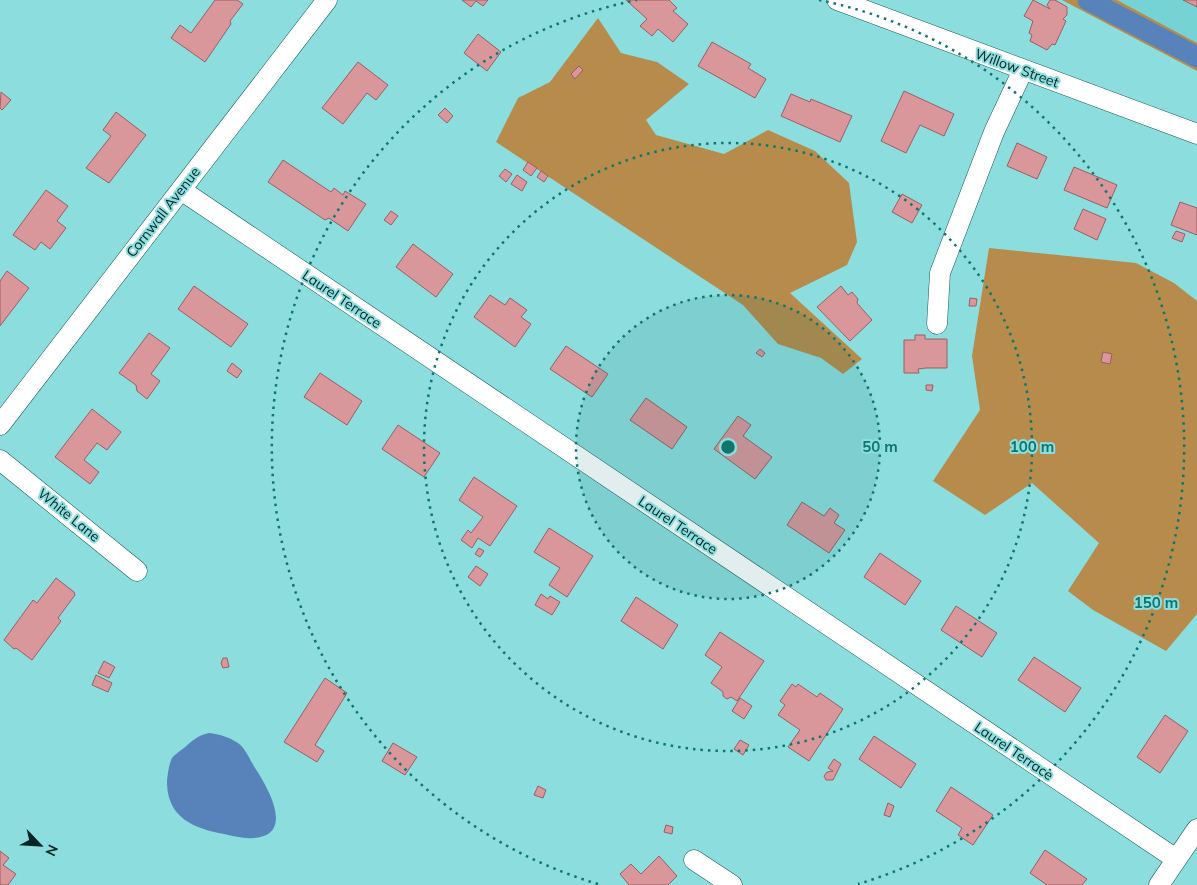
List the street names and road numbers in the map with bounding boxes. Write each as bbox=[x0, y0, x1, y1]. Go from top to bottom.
street label: Willow Street bbox=[973, 44, 1062, 92]
street label: Cornwall Avenue bbox=[122, 163, 204, 261]
street label: Laurel Terrace bbox=[299, 266, 385, 332]
street label: White Lane bbox=[34, 484, 104, 546]
street label: Laurel Terrace bbox=[635, 492, 721, 558]
street label: Laurel Terrace bbox=[971, 718, 1057, 784]

